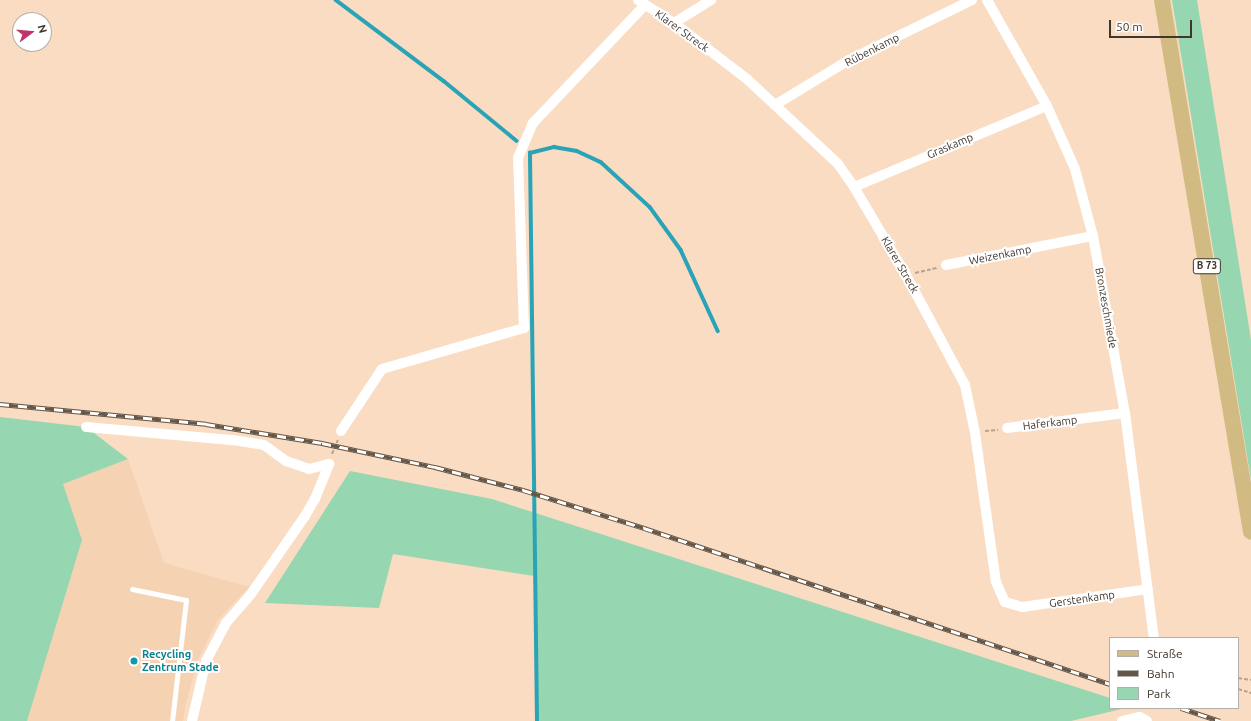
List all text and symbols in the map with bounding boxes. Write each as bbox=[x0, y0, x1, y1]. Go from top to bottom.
street label: Klarer Streck bbox=[653, 7, 711, 55]
north arrow bbox=[12, 12, 52, 52]
scale bar bbox=[1111, 12, 1194, 38]
text: 50 m bbox=[1116, 20, 1143, 33]
text: N bbox=[36, 23, 49, 35]
street label: Rübenkamp bbox=[843, 31, 901, 69]
street label: Graskamp bbox=[925, 130, 975, 162]
street label: Klarer Streck bbox=[878, 234, 922, 296]
street label: Weizenkamp bbox=[968, 242, 1032, 268]
road number: B 73 bbox=[1192, 258, 1222, 274]
street label: Bronzeschmiede bbox=[1092, 267, 1120, 349]
street label: Haferkamp bbox=[1022, 413, 1078, 433]
street label: Gerstenkamp bbox=[1048, 588, 1116, 610]
legend bbox=[1109, 637, 1239, 709]
text: Straße bbox=[1147, 647, 1183, 660]
place label: Recycling Zentrum Stade bbox=[142, 648, 219, 674]
marker: Recycling Zentrum Stade bbox=[129, 656, 139, 666]
text: Bahn bbox=[1147, 667, 1175, 680]
text: Park bbox=[1147, 687, 1171, 700]

